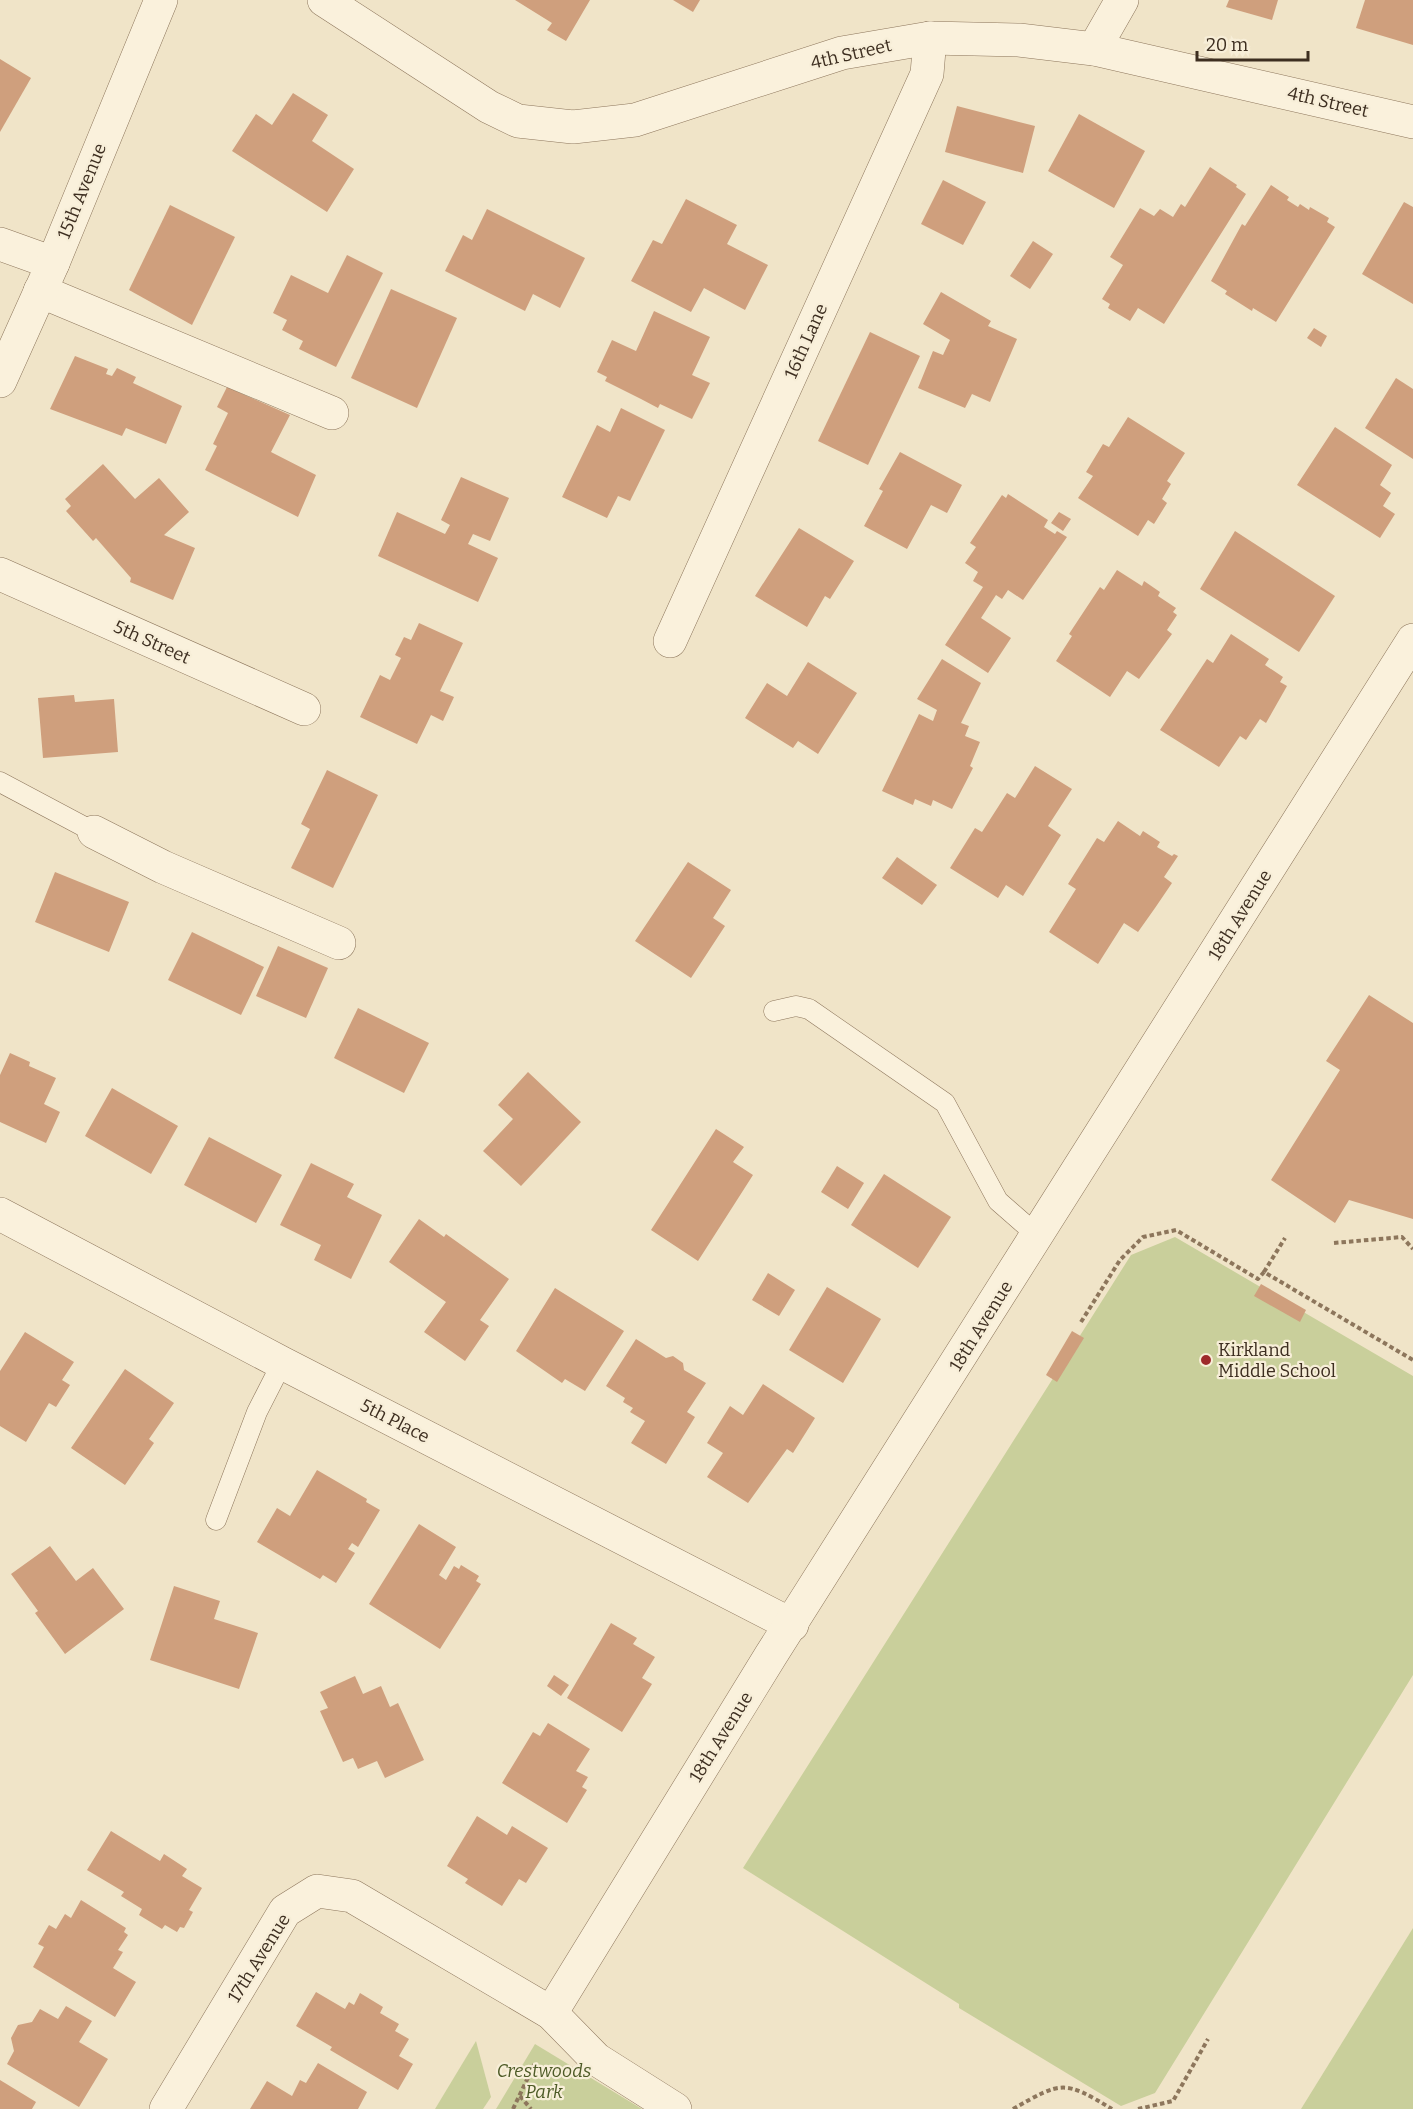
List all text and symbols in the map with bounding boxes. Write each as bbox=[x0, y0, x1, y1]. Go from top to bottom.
scale bar bbox=[1197, 24, 1308, 62]
street label: 4th Street bbox=[808, 34, 894, 74]
text: 20 m bbox=[1206, 34, 1248, 56]
street label: 4th Street bbox=[1285, 82, 1371, 122]
street label: 15th Avenue bbox=[53, 140, 111, 242]
street label: 16th Lane bbox=[780, 300, 832, 382]
street label: 5th Street bbox=[110, 615, 194, 669]
street label: 18th Avenue bbox=[1204, 866, 1276, 964]
street label: 18th Avenue bbox=[945, 1277, 1017, 1375]
place label: Kirkland Middle School bbox=[1218, 1339, 1336, 1382]
marker: Kirkland Middle School bbox=[1199, 1353, 1213, 1367]
street label: 5th Place bbox=[357, 1394, 433, 1448]
street label: 18th Avenue bbox=[685, 1688, 757, 1786]
street label: 17th Avenue bbox=[223, 1910, 295, 2006]
park label: Crestwoods Park bbox=[497, 2060, 592, 2103]

